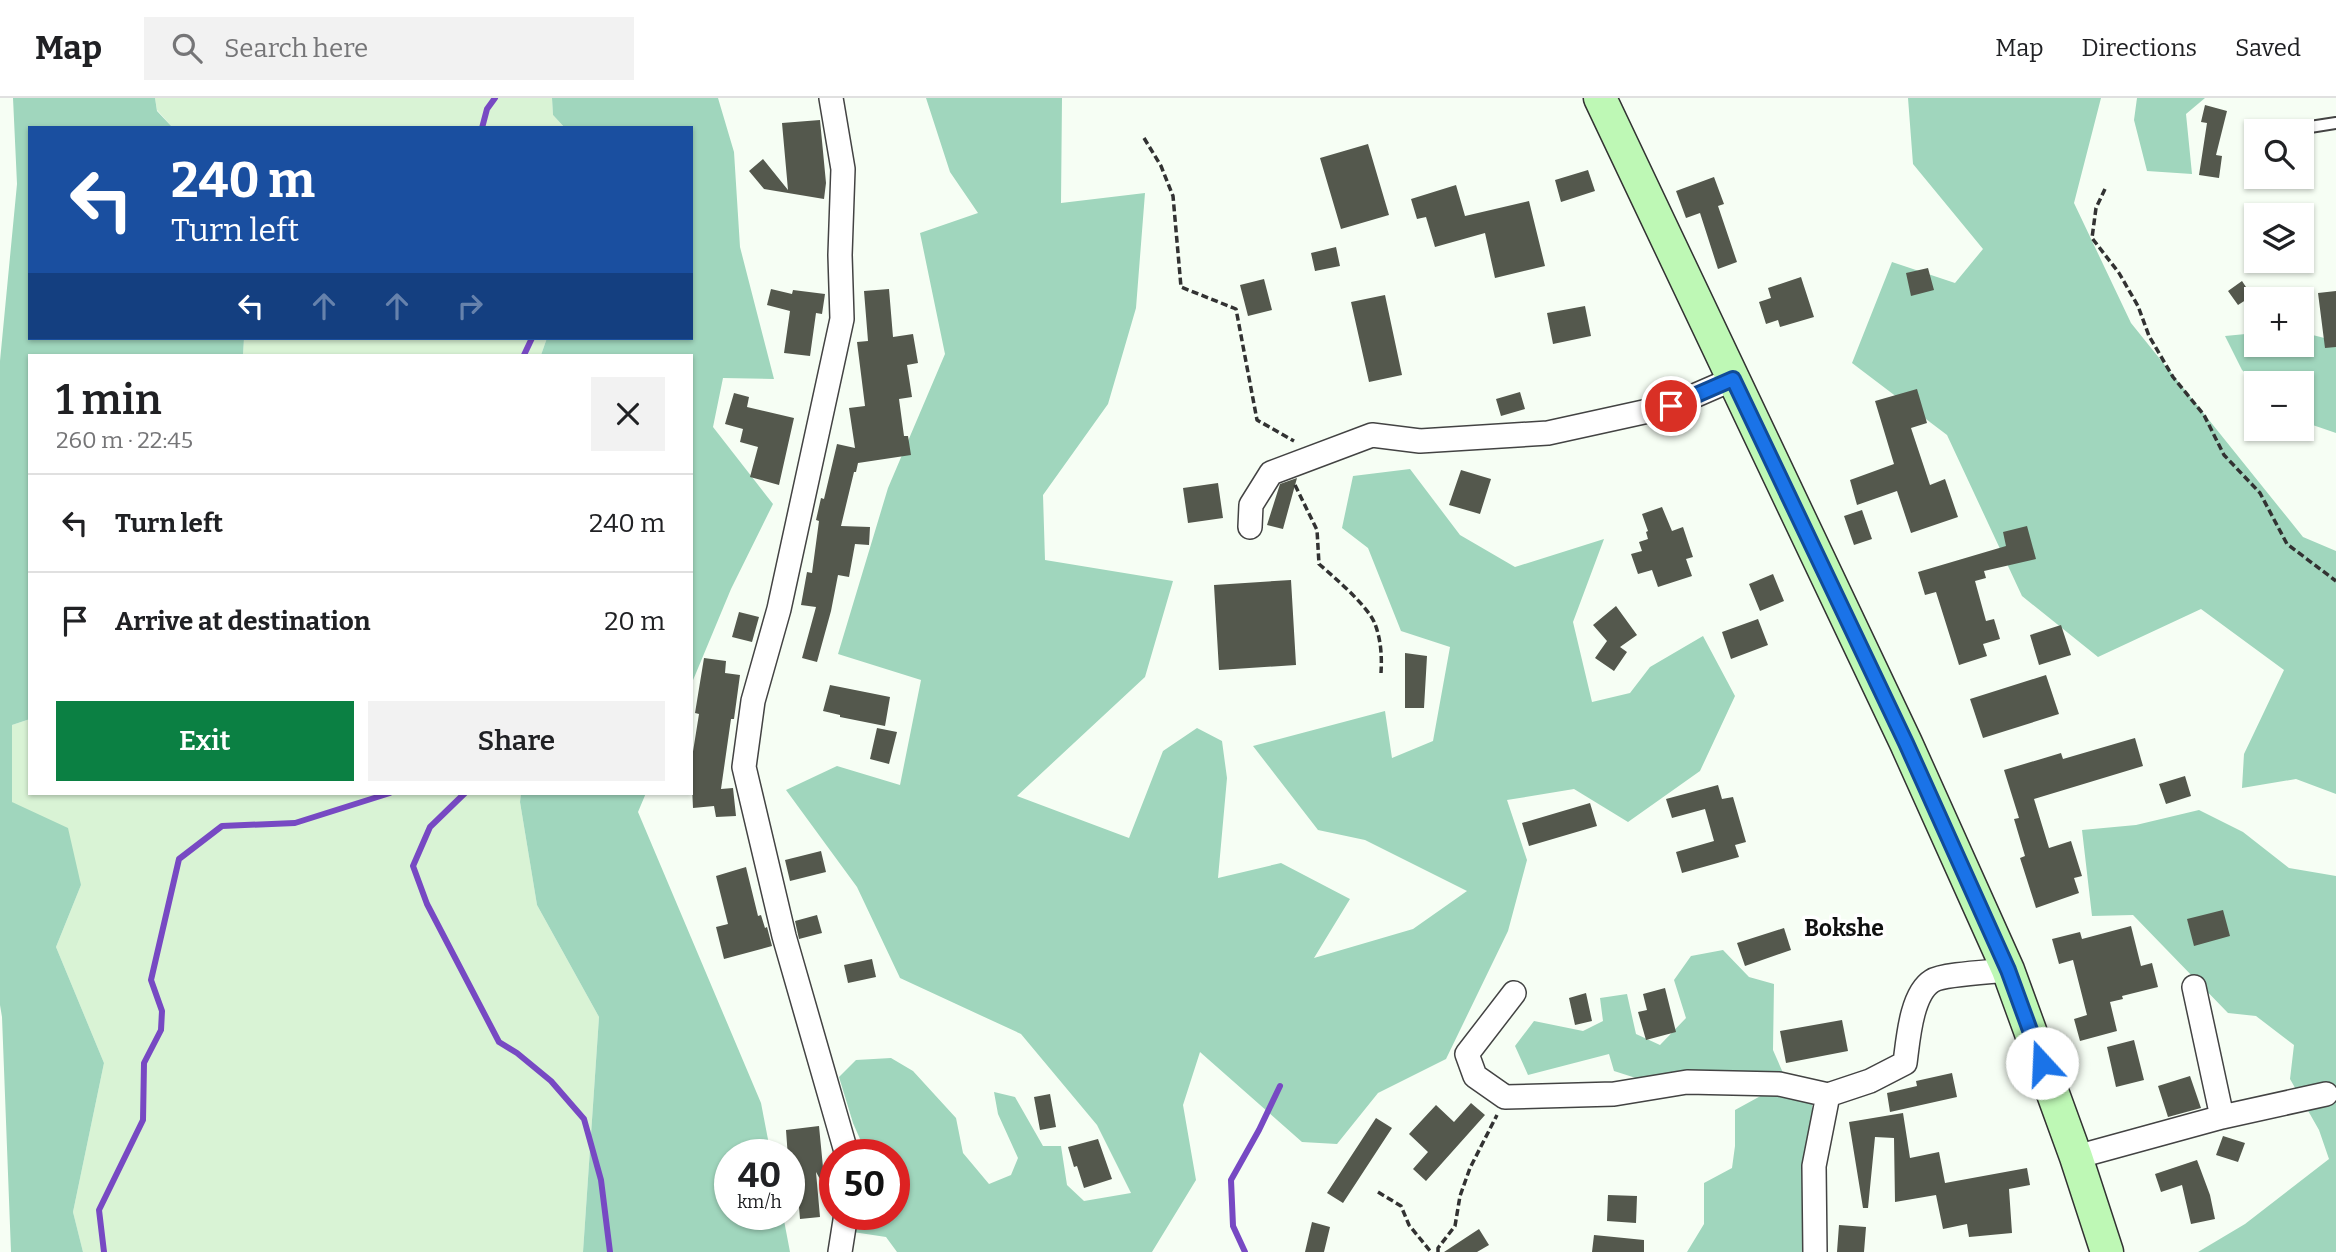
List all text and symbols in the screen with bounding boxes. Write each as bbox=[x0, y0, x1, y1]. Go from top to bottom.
search box bbox=[144, 17, 634, 80]
text: Map bbox=[35, 28, 102, 68]
icon: search bbox=[168, 29, 206, 67]
text: Search here bbox=[224, 33, 368, 64]
text: Map bbox=[1995, 34, 2044, 62]
text: Directions bbox=[2082, 34, 2197, 62]
text: Saved bbox=[2235, 34, 2301, 62]
map controls bbox=[2244, 119, 2314, 441]
button: search bbox=[2244, 119, 2314, 189]
text: 240 m bbox=[171, 151, 315, 210]
icon: left bbox=[56, 154, 147, 245]
button: layers bbox=[2244, 203, 2314, 273]
text: Turn left bbox=[171, 211, 299, 249]
icon: left bbox=[232, 287, 270, 325]
icon: ahead bbox=[305, 287, 343, 325]
icon: ahead bbox=[378, 287, 416, 325]
icon: right bbox=[451, 287, 489, 325]
button: + bbox=[2244, 287, 2314, 357]
button: − bbox=[2244, 371, 2314, 441]
text: 1 min bbox=[56, 375, 162, 425]
pin bbox=[1641, 376, 1701, 436]
button: close bbox=[591, 377, 665, 451]
icon: arrive bbox=[1652, 387, 1690, 425]
text: 260 m · 22:45 bbox=[56, 426, 193, 454]
icon: left bbox=[56, 504, 94, 542]
text: Turn left bbox=[115, 508, 223, 539]
text: 240 m bbox=[589, 508, 665, 539]
icon: arrive bbox=[56, 602, 94, 640]
text: Arrive at destination bbox=[115, 606, 370, 637]
text: 20 m bbox=[604, 606, 665, 637]
button: Exit bbox=[56, 701, 354, 781]
button: Share bbox=[368, 701, 665, 781]
district label: Bokshe bbox=[1804, 914, 1884, 942]
position arrow bbox=[2005, 1026, 2079, 1100]
speed limit sign: 50 bbox=[819, 1139, 910, 1230]
text: 40 bbox=[738, 1154, 781, 1196]
text: km/h bbox=[737, 1191, 782, 1213]

